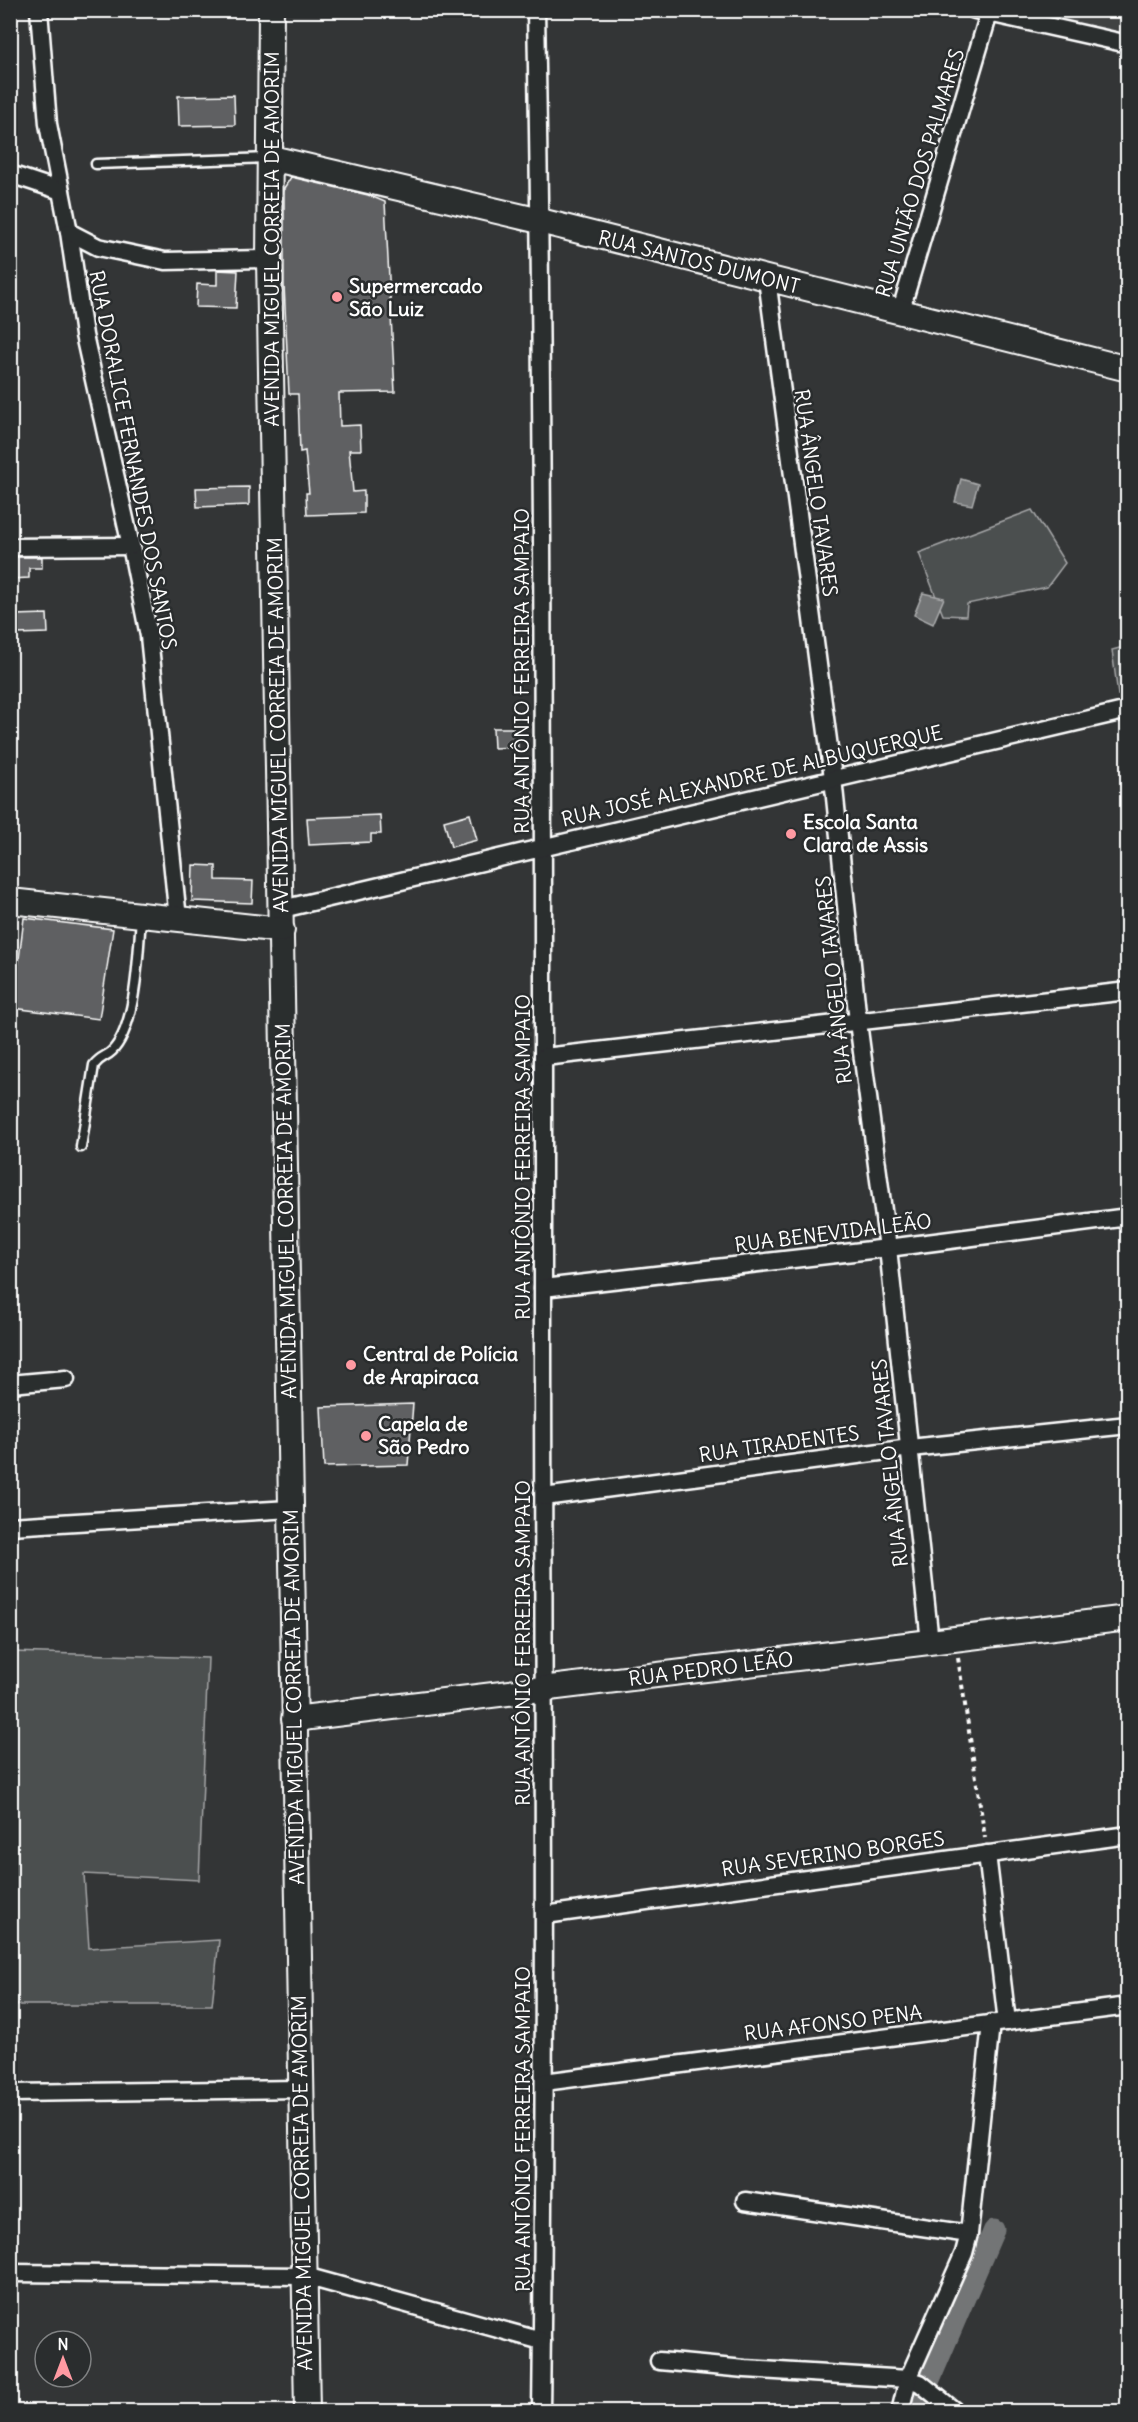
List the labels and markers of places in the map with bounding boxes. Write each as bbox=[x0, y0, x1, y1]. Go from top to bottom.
place label: Supermercado São Luiz bbox=[349, 273, 483, 321]
marker: Supermercado São Luiz bbox=[330, 290, 344, 304]
place label: Escola Santa Clara de Assis bbox=[803, 809, 928, 857]
marker: Escola Santa Clara de Assis bbox=[784, 827, 798, 841]
place label: Central de Polícia de Arapiraca bbox=[363, 1341, 519, 1389]
marker: Central de Polícia de Arapiraca bbox=[344, 1358, 358, 1372]
place label: Capela de São Pedro bbox=[378, 1411, 469, 1459]
marker: Capela de São Pedro bbox=[359, 1429, 373, 1443]

